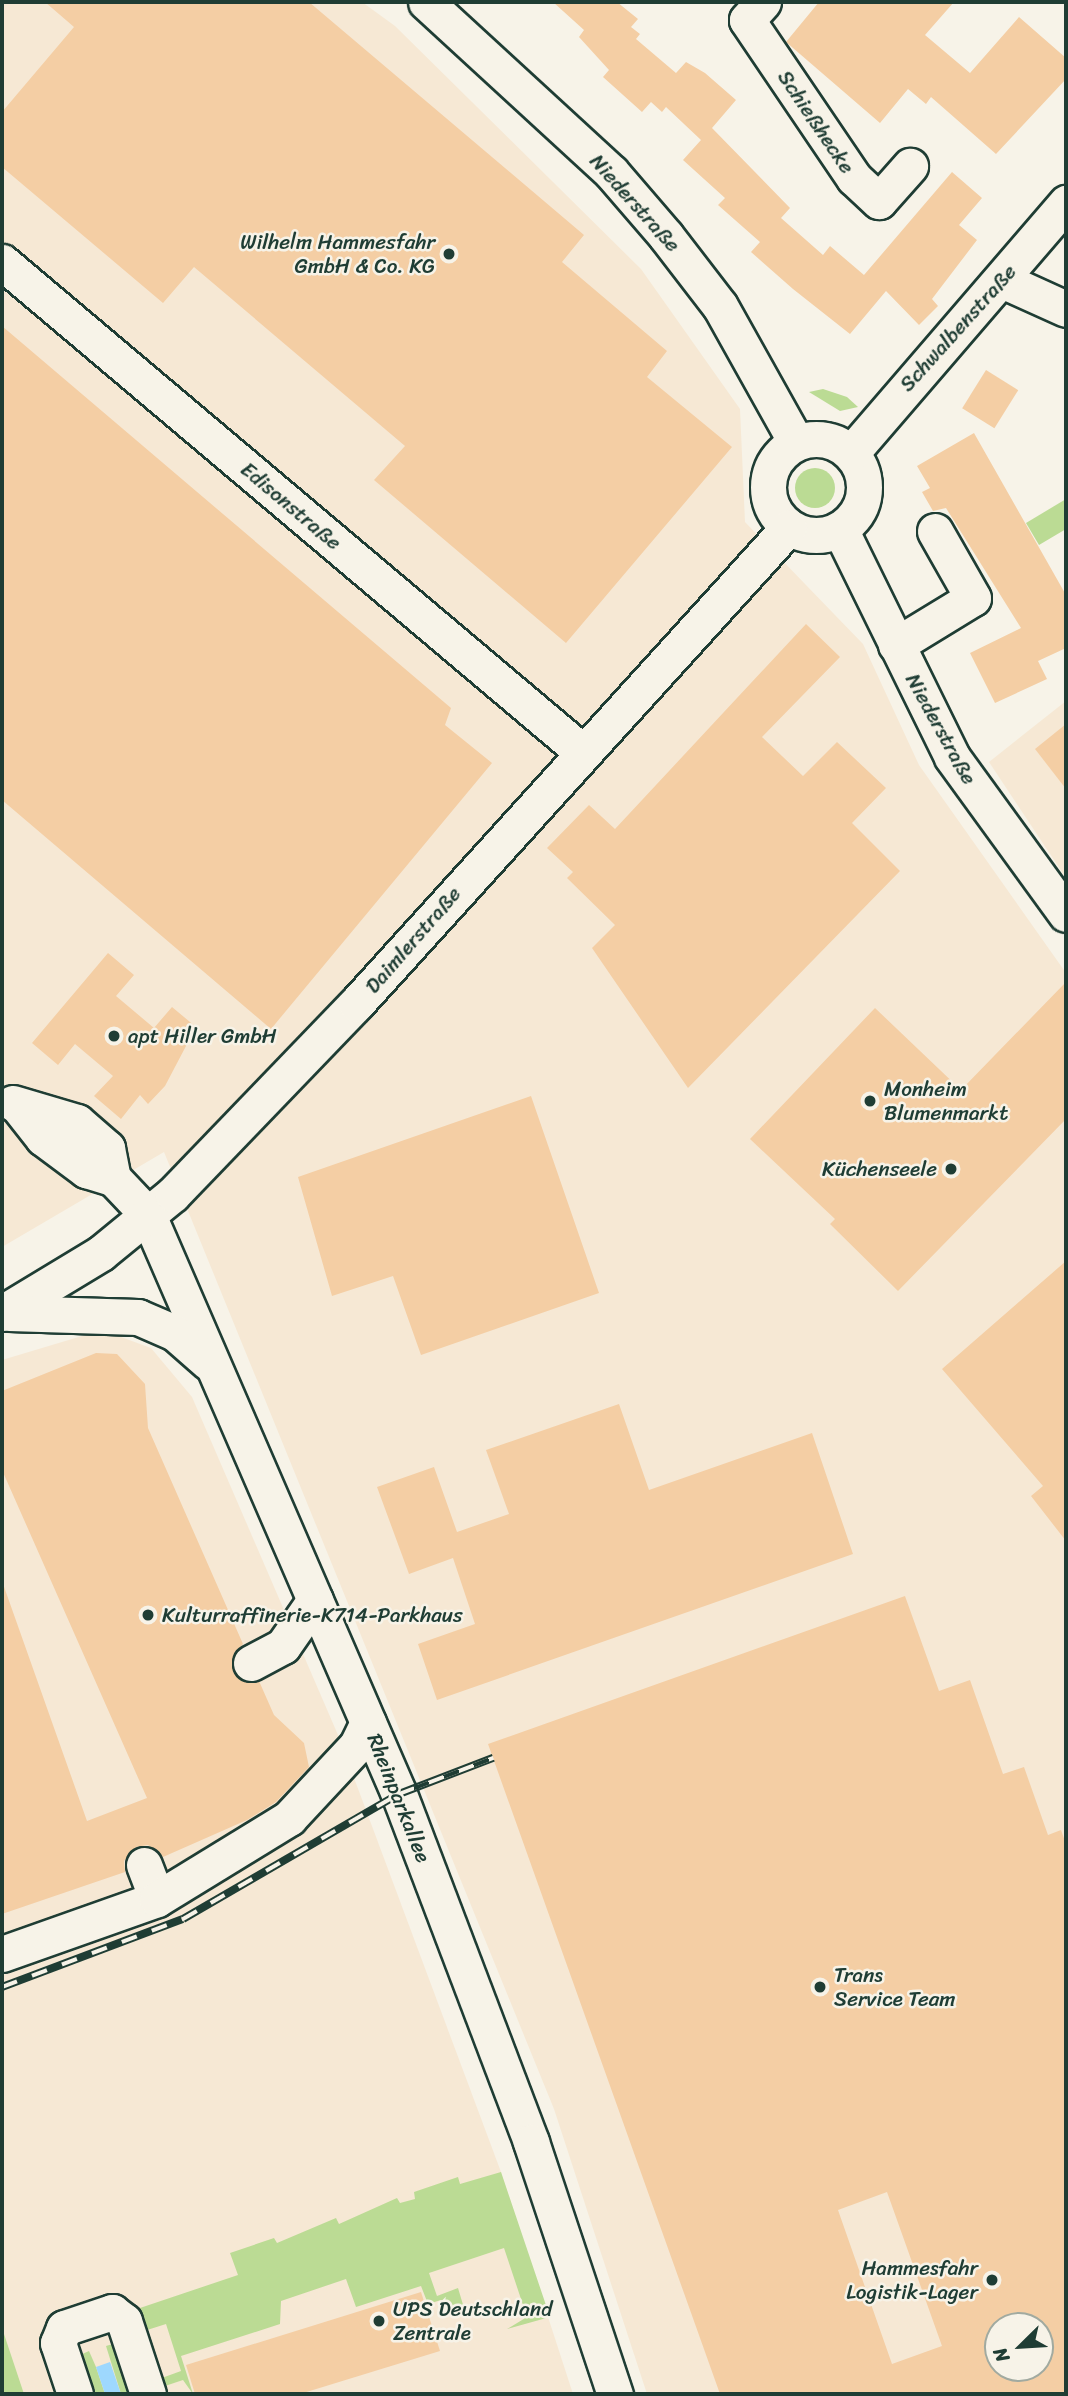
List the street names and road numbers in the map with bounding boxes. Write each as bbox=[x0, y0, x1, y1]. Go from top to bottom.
street label: Schießhecke bbox=[772, 66, 860, 178]
street label: Niederstraße bbox=[584, 149, 686, 257]
street label: Schwalbenstraße bbox=[894, 259, 1022, 397]
street label: Edisonstraße bbox=[236, 457, 346, 555]
street label: Niederstraße bbox=[900, 669, 982, 789]
street label: Daimlerstraße bbox=[360, 882, 466, 998]
street label: Rheinparkallee bbox=[362, 1730, 436, 1866]

